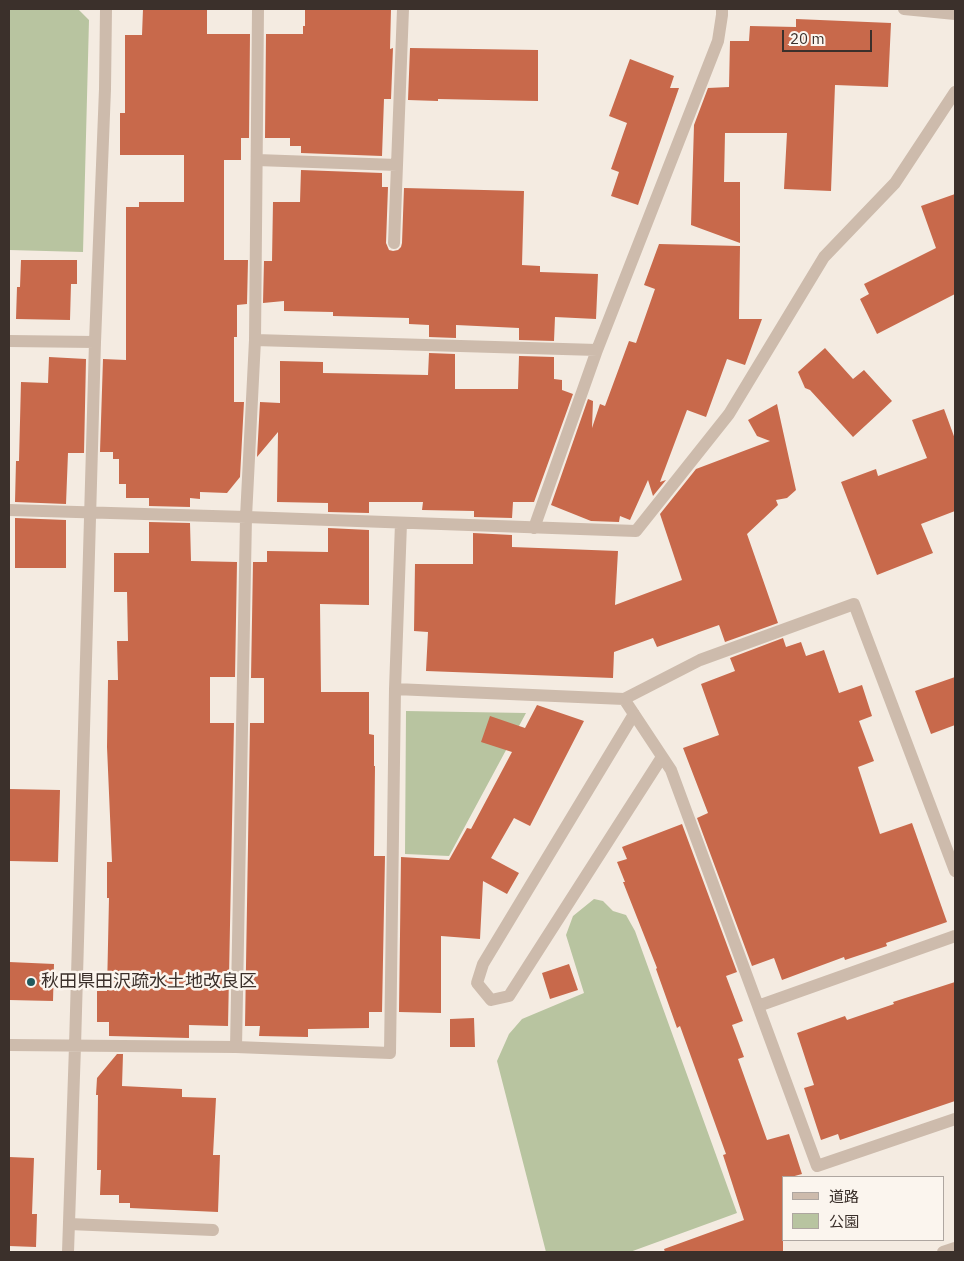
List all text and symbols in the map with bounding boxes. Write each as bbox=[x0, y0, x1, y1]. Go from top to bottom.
scale bar bbox=[784, 20, 874, 52]
text: 20 m bbox=[790, 29, 825, 48]
place label: 秋田県田沢疏水土地改良区 bbox=[41, 971, 257, 993]
marker: 秋田県田沢疏水土地改良区 bbox=[25, 976, 37, 988]
legend bbox=[782, 1176, 944, 1241]
text: 道路 bbox=[829, 1187, 859, 1206]
text: 公園 bbox=[829, 1212, 859, 1231]

